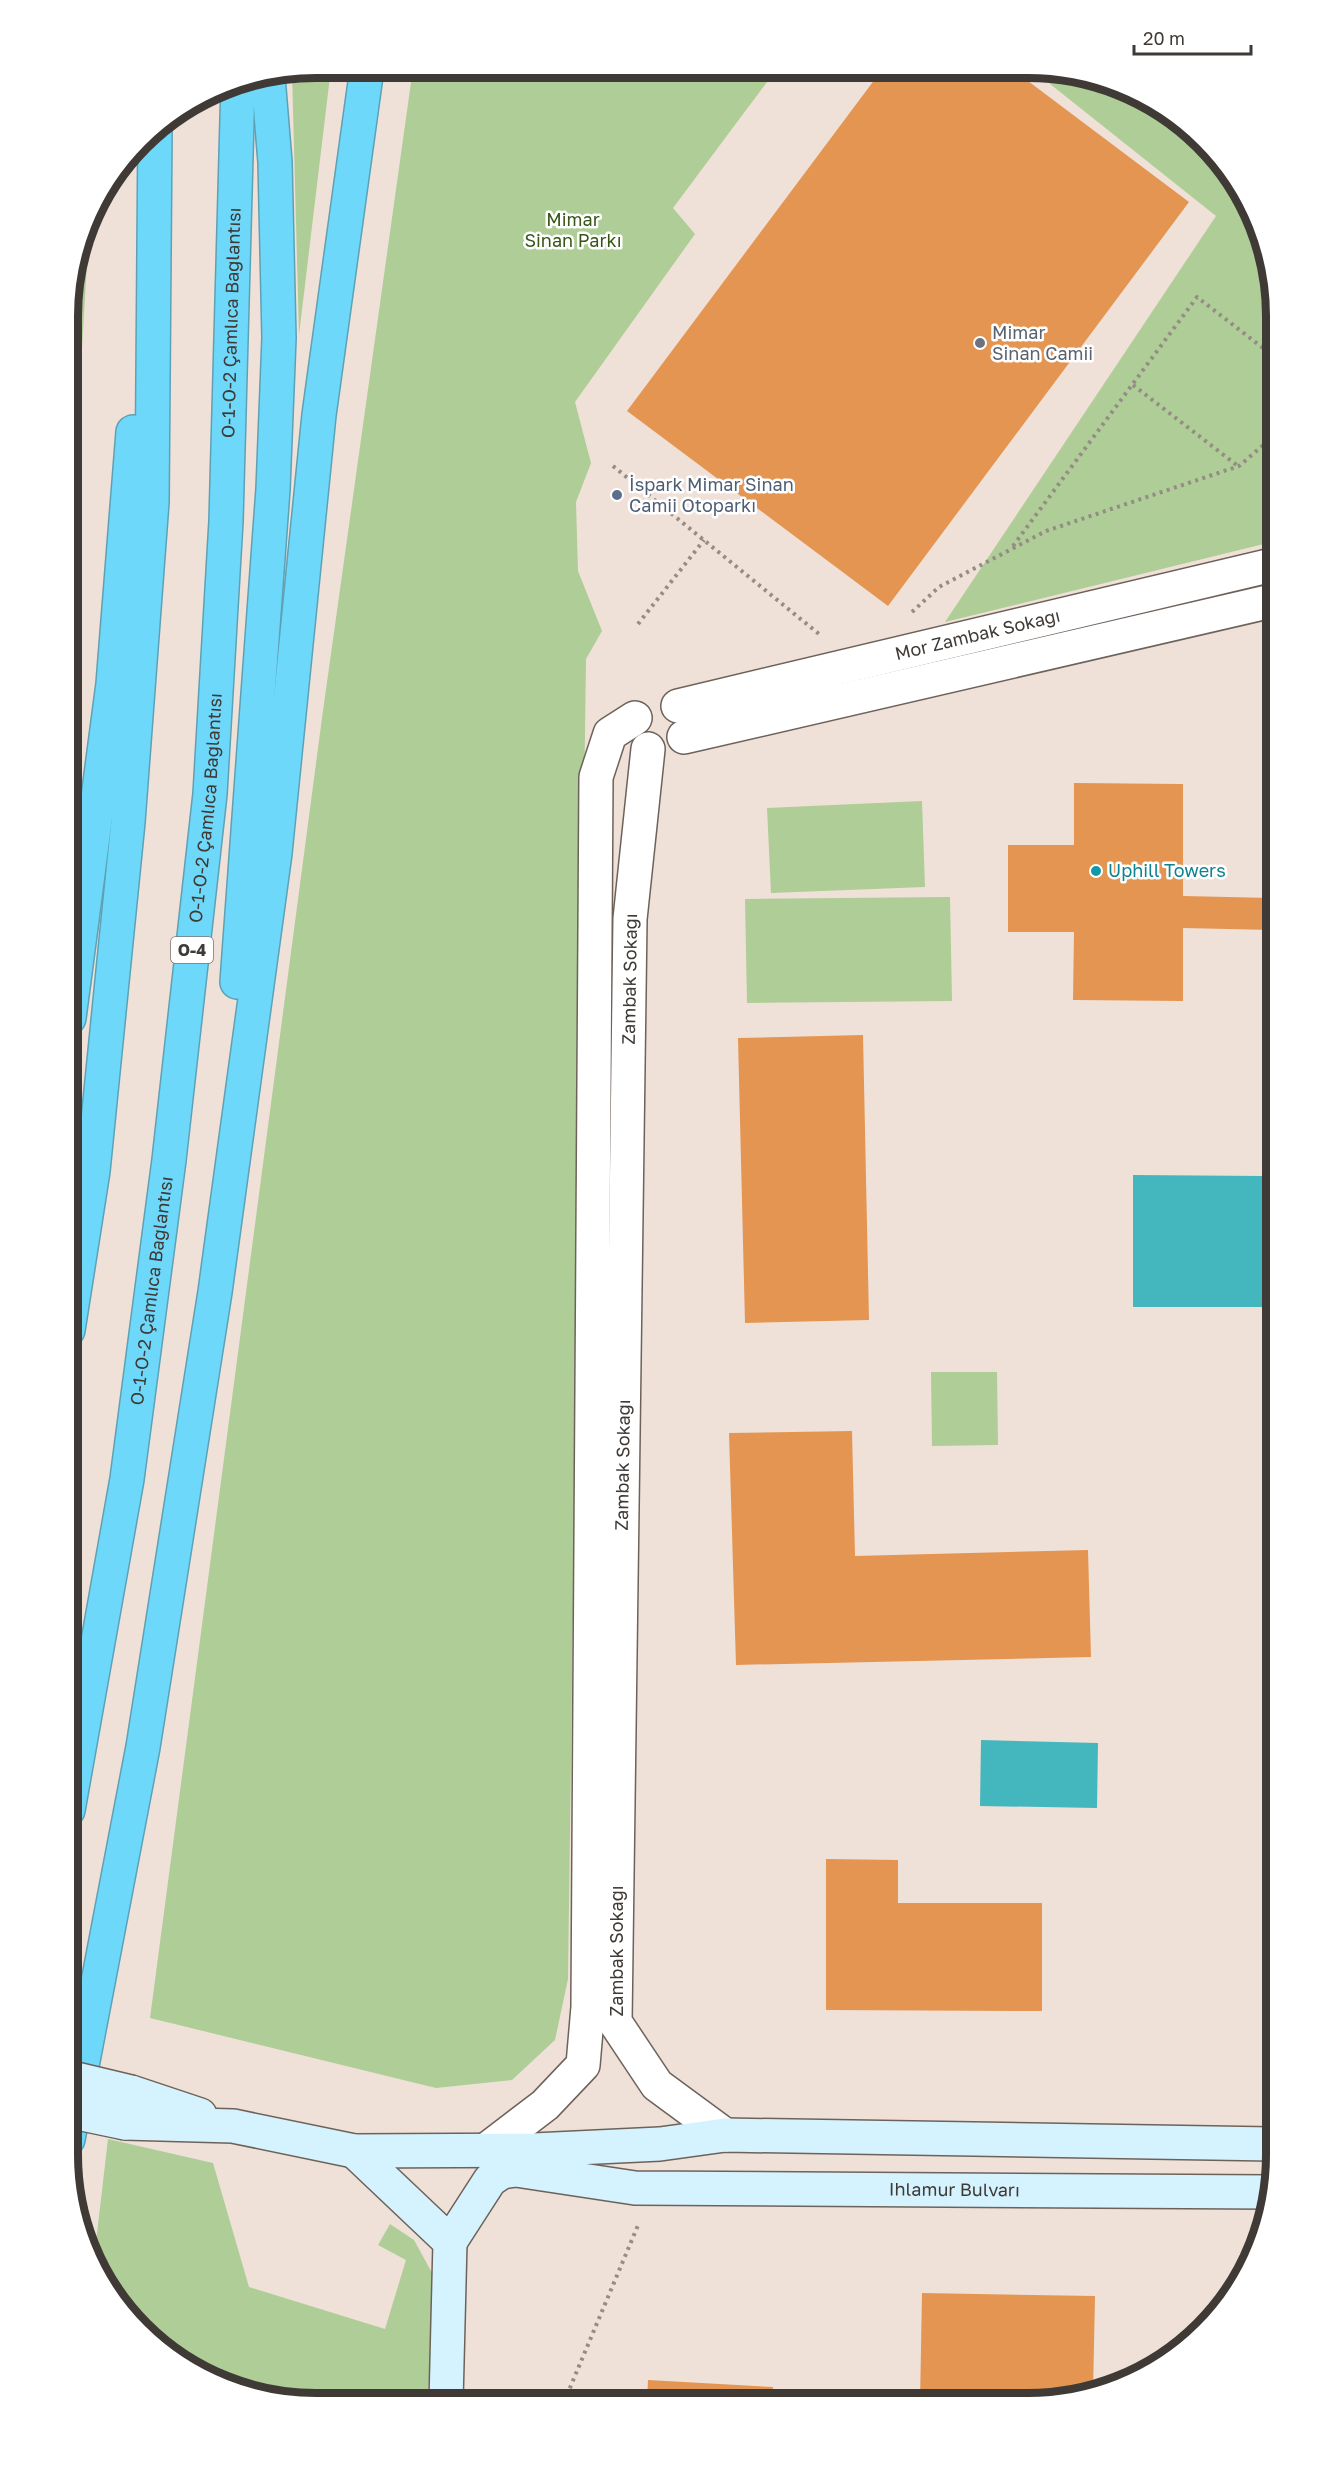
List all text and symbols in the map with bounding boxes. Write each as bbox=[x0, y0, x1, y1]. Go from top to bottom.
scale bar bbox=[1134, 18, 1251, 56]
text: 20 m bbox=[1143, 27, 1185, 49]
street label: O-1-O-2 Çamlıca Bağlantısı bbox=[216, 207, 245, 438]
park label: Mimar Sinan Parkı bbox=[525, 208, 621, 251]
place label: Mimar Sinan Camii bbox=[992, 321, 1093, 364]
marker: Mimar Sinan Camii bbox=[973, 336, 987, 350]
place label: İspark Mimar Sinan Camii Otoparkı bbox=[629, 473, 794, 516]
marker: İspark Mimar Sinan Camii Otoparkı bbox=[610, 488, 624, 502]
street label: Mor Zambak Sokağı bbox=[893, 604, 1062, 664]
street label: O-1-O-2 Çamlıca Bağlantısı bbox=[184, 692, 226, 924]
place label: Uphill Towers bbox=[1108, 859, 1226, 881]
marker: Uphill Towers bbox=[1089, 864, 1103, 878]
street label: Zambak Sokağı bbox=[617, 913, 641, 1045]
road number: O-4 bbox=[171, 937, 213, 963]
street label: O-1-O-2 Çamlıca Bağlantısı bbox=[125, 1175, 177, 1407]
street label: Zambak Sokağı bbox=[610, 1399, 634, 1531]
street label: Zambak Sokağı bbox=[605, 1885, 627, 2017]
street label: Ihlamur Bulvarı bbox=[889, 2178, 1020, 2200]

